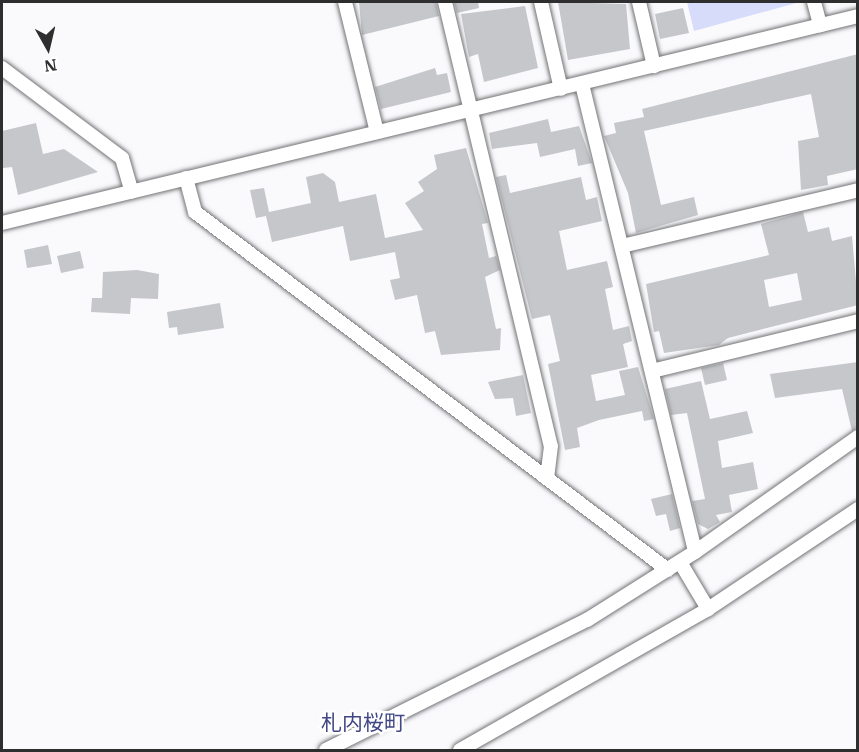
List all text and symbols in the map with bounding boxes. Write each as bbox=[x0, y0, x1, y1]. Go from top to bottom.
north arrow bbox=[18, 18, 78, 78]
text: N bbox=[43, 55, 58, 77]
district label: 札内桜町 bbox=[321, 709, 405, 735]

